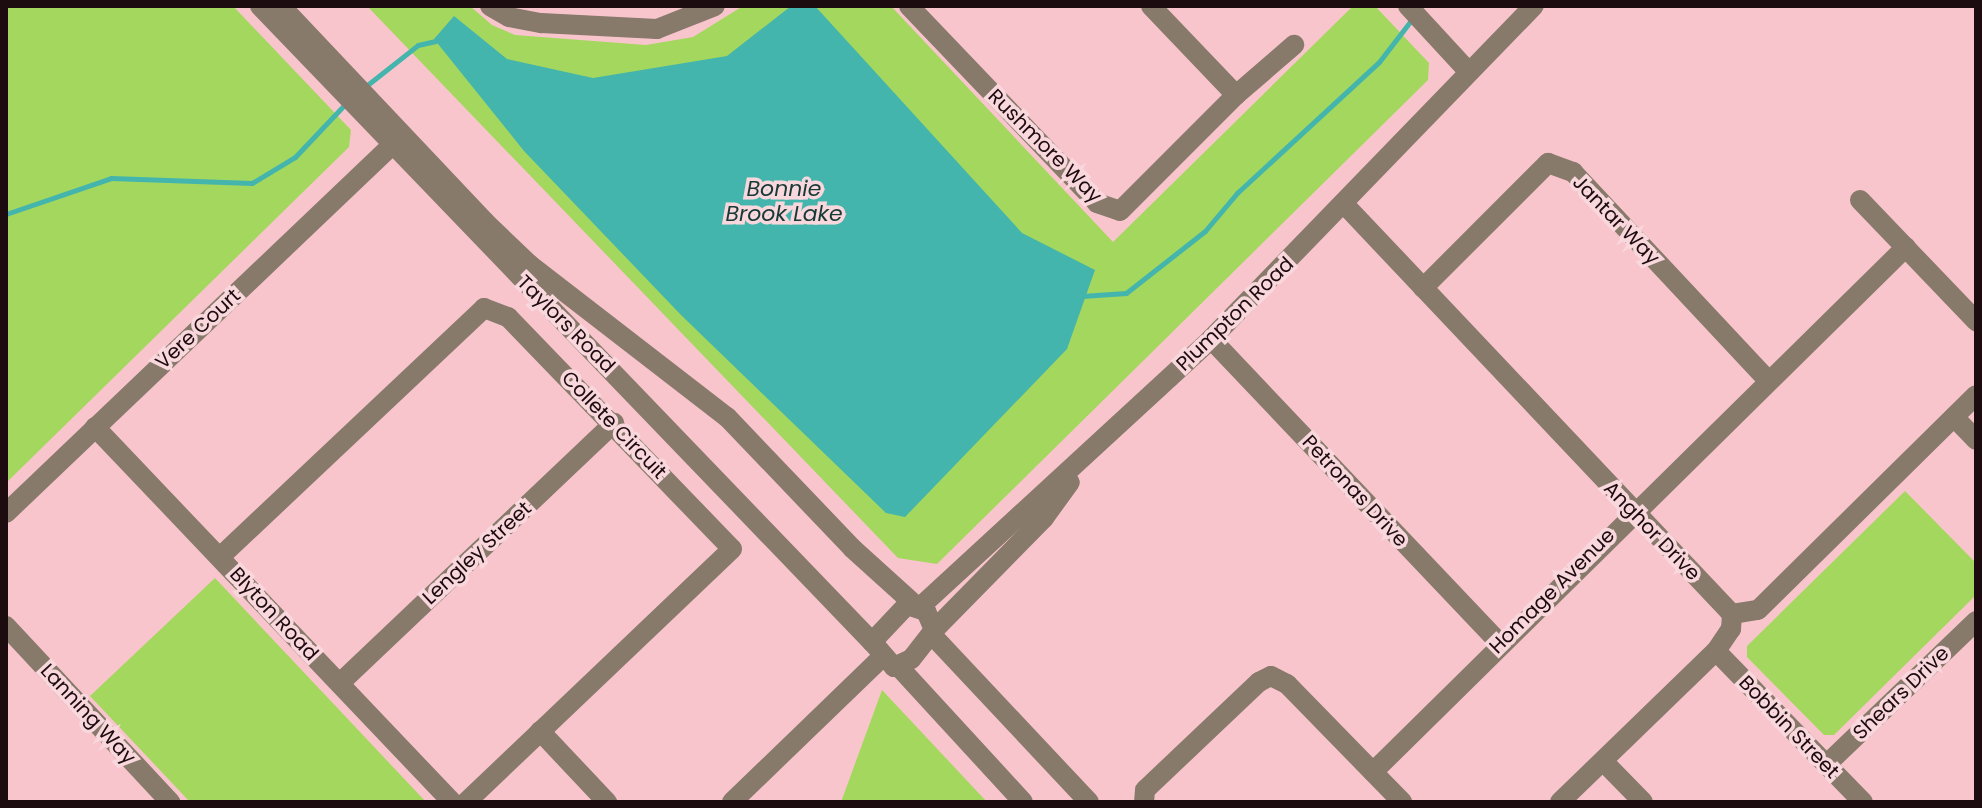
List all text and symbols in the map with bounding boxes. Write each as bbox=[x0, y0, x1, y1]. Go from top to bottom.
street label: Rushmore Way bbox=[983, 84, 1107, 208]
street label: Jantar Way bbox=[1567, 170, 1665, 270]
water label: Bonnie Brook Lake bbox=[725, 175, 843, 226]
street label: Plumpton Road bbox=[1171, 252, 1299, 376]
street label: Taylors Road bbox=[512, 270, 620, 378]
street label: Vere Court bbox=[151, 284, 245, 374]
street label: Collete Circuit bbox=[557, 366, 671, 484]
street label: Petronas Drive bbox=[1297, 430, 1413, 552]
street label: Anghor Drive bbox=[1599, 477, 1705, 585]
street label: Lengley Street bbox=[418, 497, 536, 609]
street label: Homage Avenue bbox=[1484, 523, 1620, 659]
street label: Blyton Road bbox=[225, 562, 323, 666]
street label: Shears Drive bbox=[1848, 641, 1954, 745]
street label: Lanning Way bbox=[35, 659, 141, 769]
street label: Bobbin Street bbox=[1734, 671, 1844, 783]

